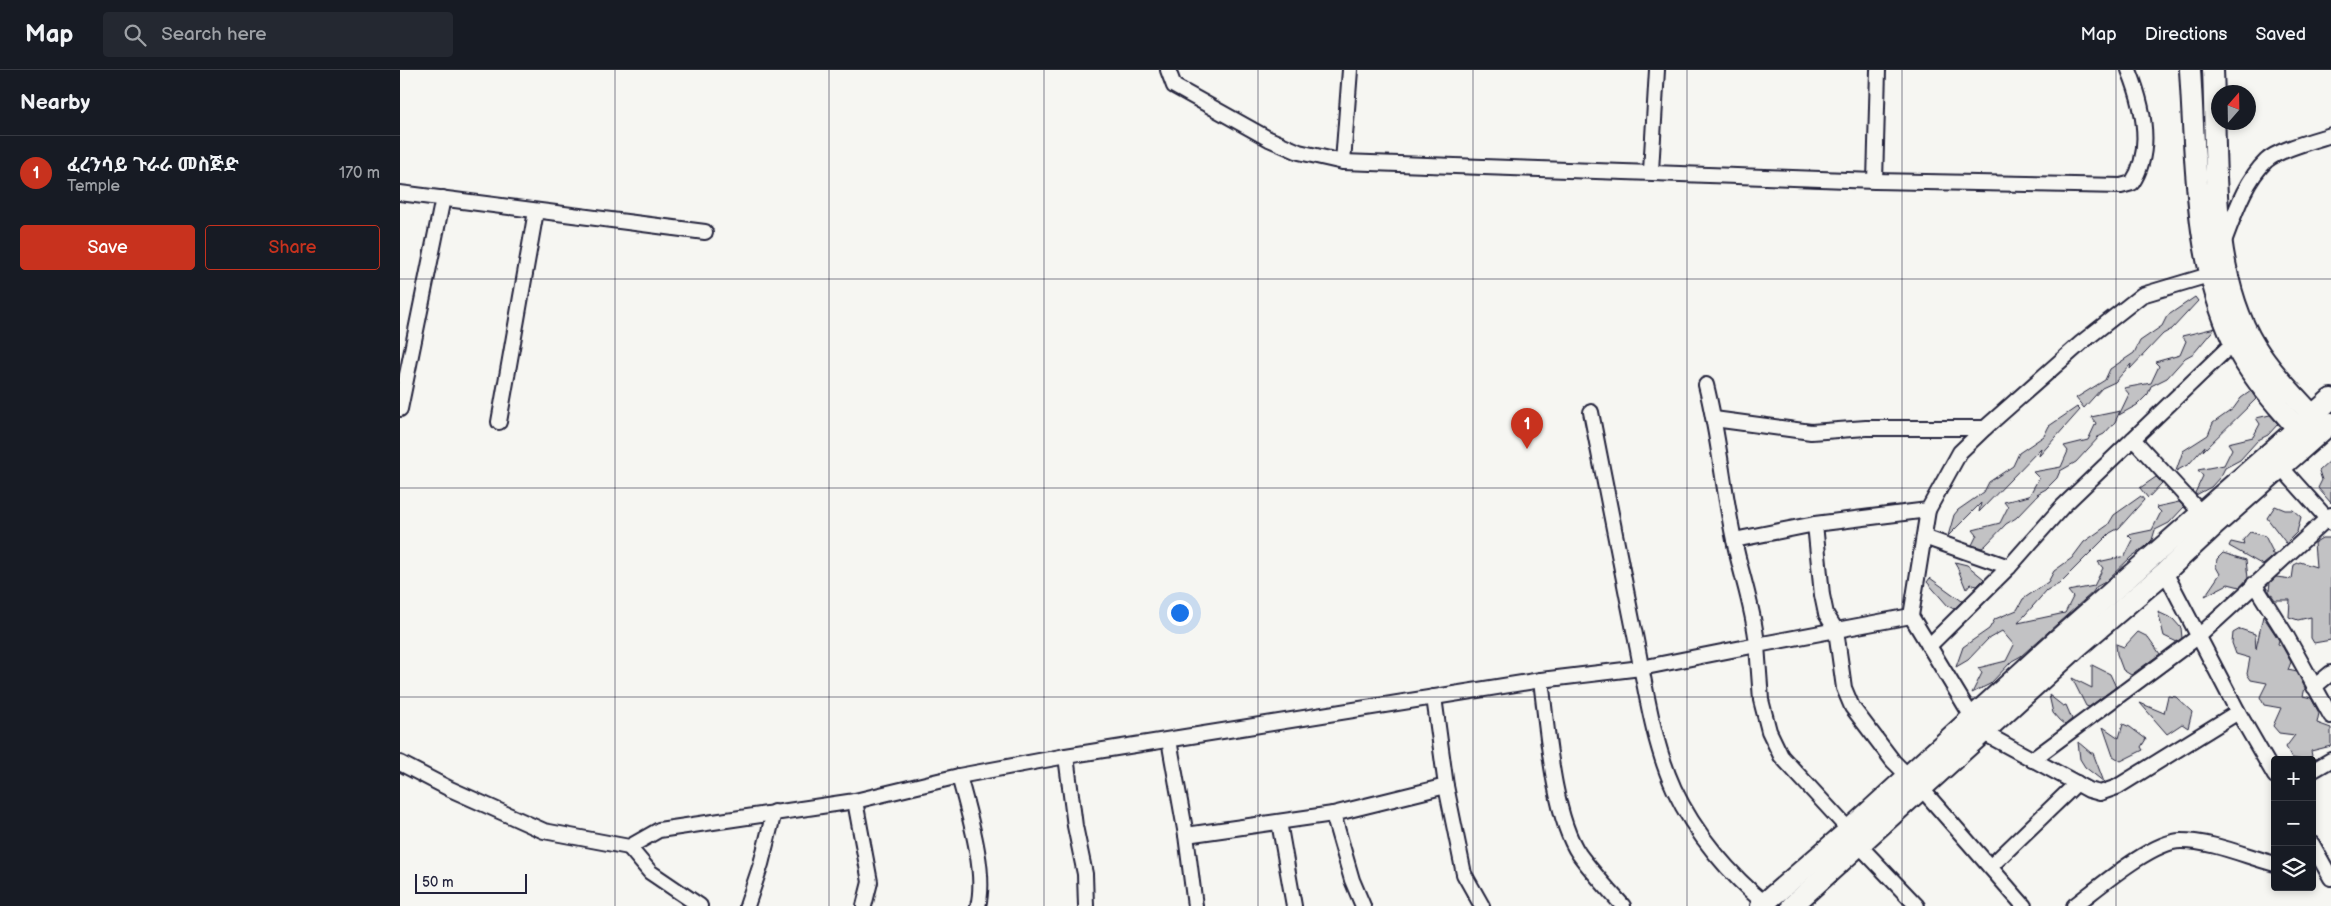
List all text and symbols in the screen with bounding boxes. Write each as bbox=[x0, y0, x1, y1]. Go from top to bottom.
search box bbox=[103, 12, 453, 57]
text: Map bbox=[25, 20, 73, 49]
icon: search bbox=[121, 21, 149, 49]
text: Search here bbox=[161, 23, 267, 46]
text: Map bbox=[2081, 24, 2117, 45]
text: Directions bbox=[2145, 24, 2227, 45]
text: Saved bbox=[2255, 24, 2306, 45]
north arrow bbox=[2211, 85, 2256, 130]
text: Nearby bbox=[20, 90, 90, 115]
text: ፈረንሳይ ጉራራ መስጅድ bbox=[67, 154, 239, 177]
text: 1 bbox=[33, 164, 39, 183]
text: 170 m bbox=[339, 164, 380, 183]
text: Temple bbox=[67, 177, 120, 196]
button: Save bbox=[20, 225, 195, 270]
button: Share bbox=[205, 225, 380, 270]
pin: 1 bbox=[1511, 408, 1543, 449]
your location bbox=[1167, 600, 1193, 626]
map controls bbox=[2271, 756, 2316, 891]
button: + bbox=[2271, 756, 2316, 801]
button: − bbox=[2271, 801, 2316, 846]
button: layers bbox=[2271, 846, 2316, 891]
scale bar bbox=[415, 871, 528, 894]
text: 50 m bbox=[422, 874, 454, 891]

